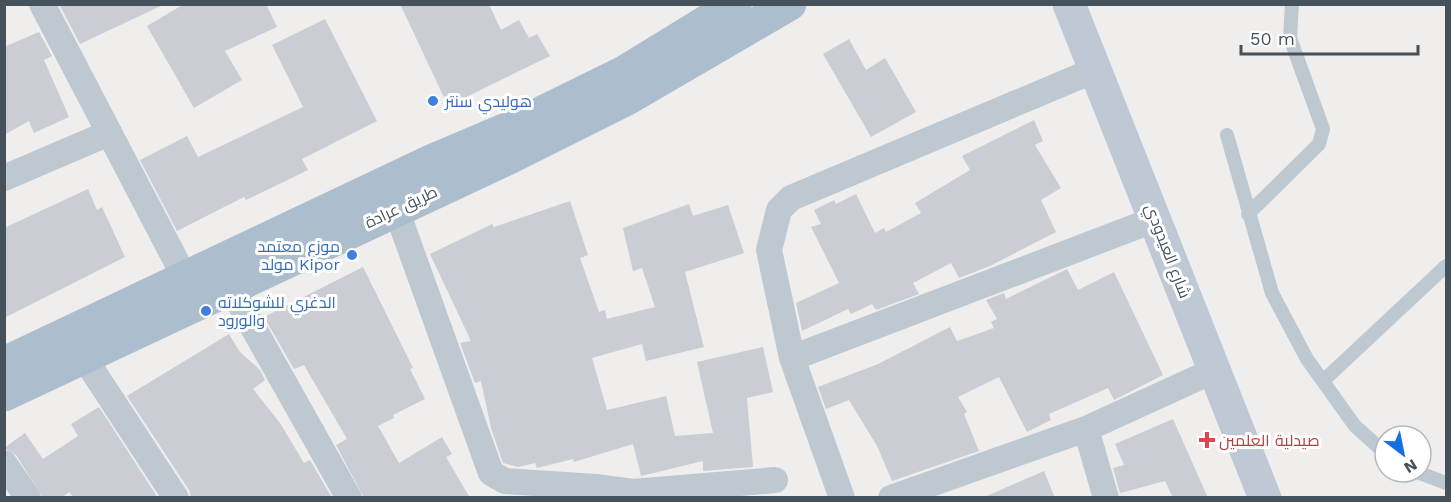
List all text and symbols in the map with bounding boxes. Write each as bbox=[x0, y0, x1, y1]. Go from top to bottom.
scale bar bbox=[1241, 18, 1418, 56]
text: 50 m bbox=[1250, 28, 1295, 49]
place label: هوليدي سنتر bbox=[444, 92, 532, 115]
marker: هوليدي سنتر bbox=[426, 94, 440, 108]
street label: طريق عرادة bbox=[362, 182, 441, 233]
street label: شارع العيدودي bbox=[1138, 201, 1195, 302]
place label: موزع معتمد مولد Kipor bbox=[257, 237, 340, 274]
marker: موزع معتمد مولد Kipor bbox=[345, 248, 359, 262]
place label: الدغري للشوكلاته والورود bbox=[218, 293, 336, 330]
marker: الدغري للشوكلاته والورود bbox=[199, 304, 213, 318]
north arrow bbox=[1373, 424, 1433, 484]
place label: صيدلية العلمين bbox=[1219, 431, 1320, 451]
marker: صيدلية العلمين bbox=[1200, 433, 1214, 447]
text: N bbox=[1401, 455, 1421, 477]

